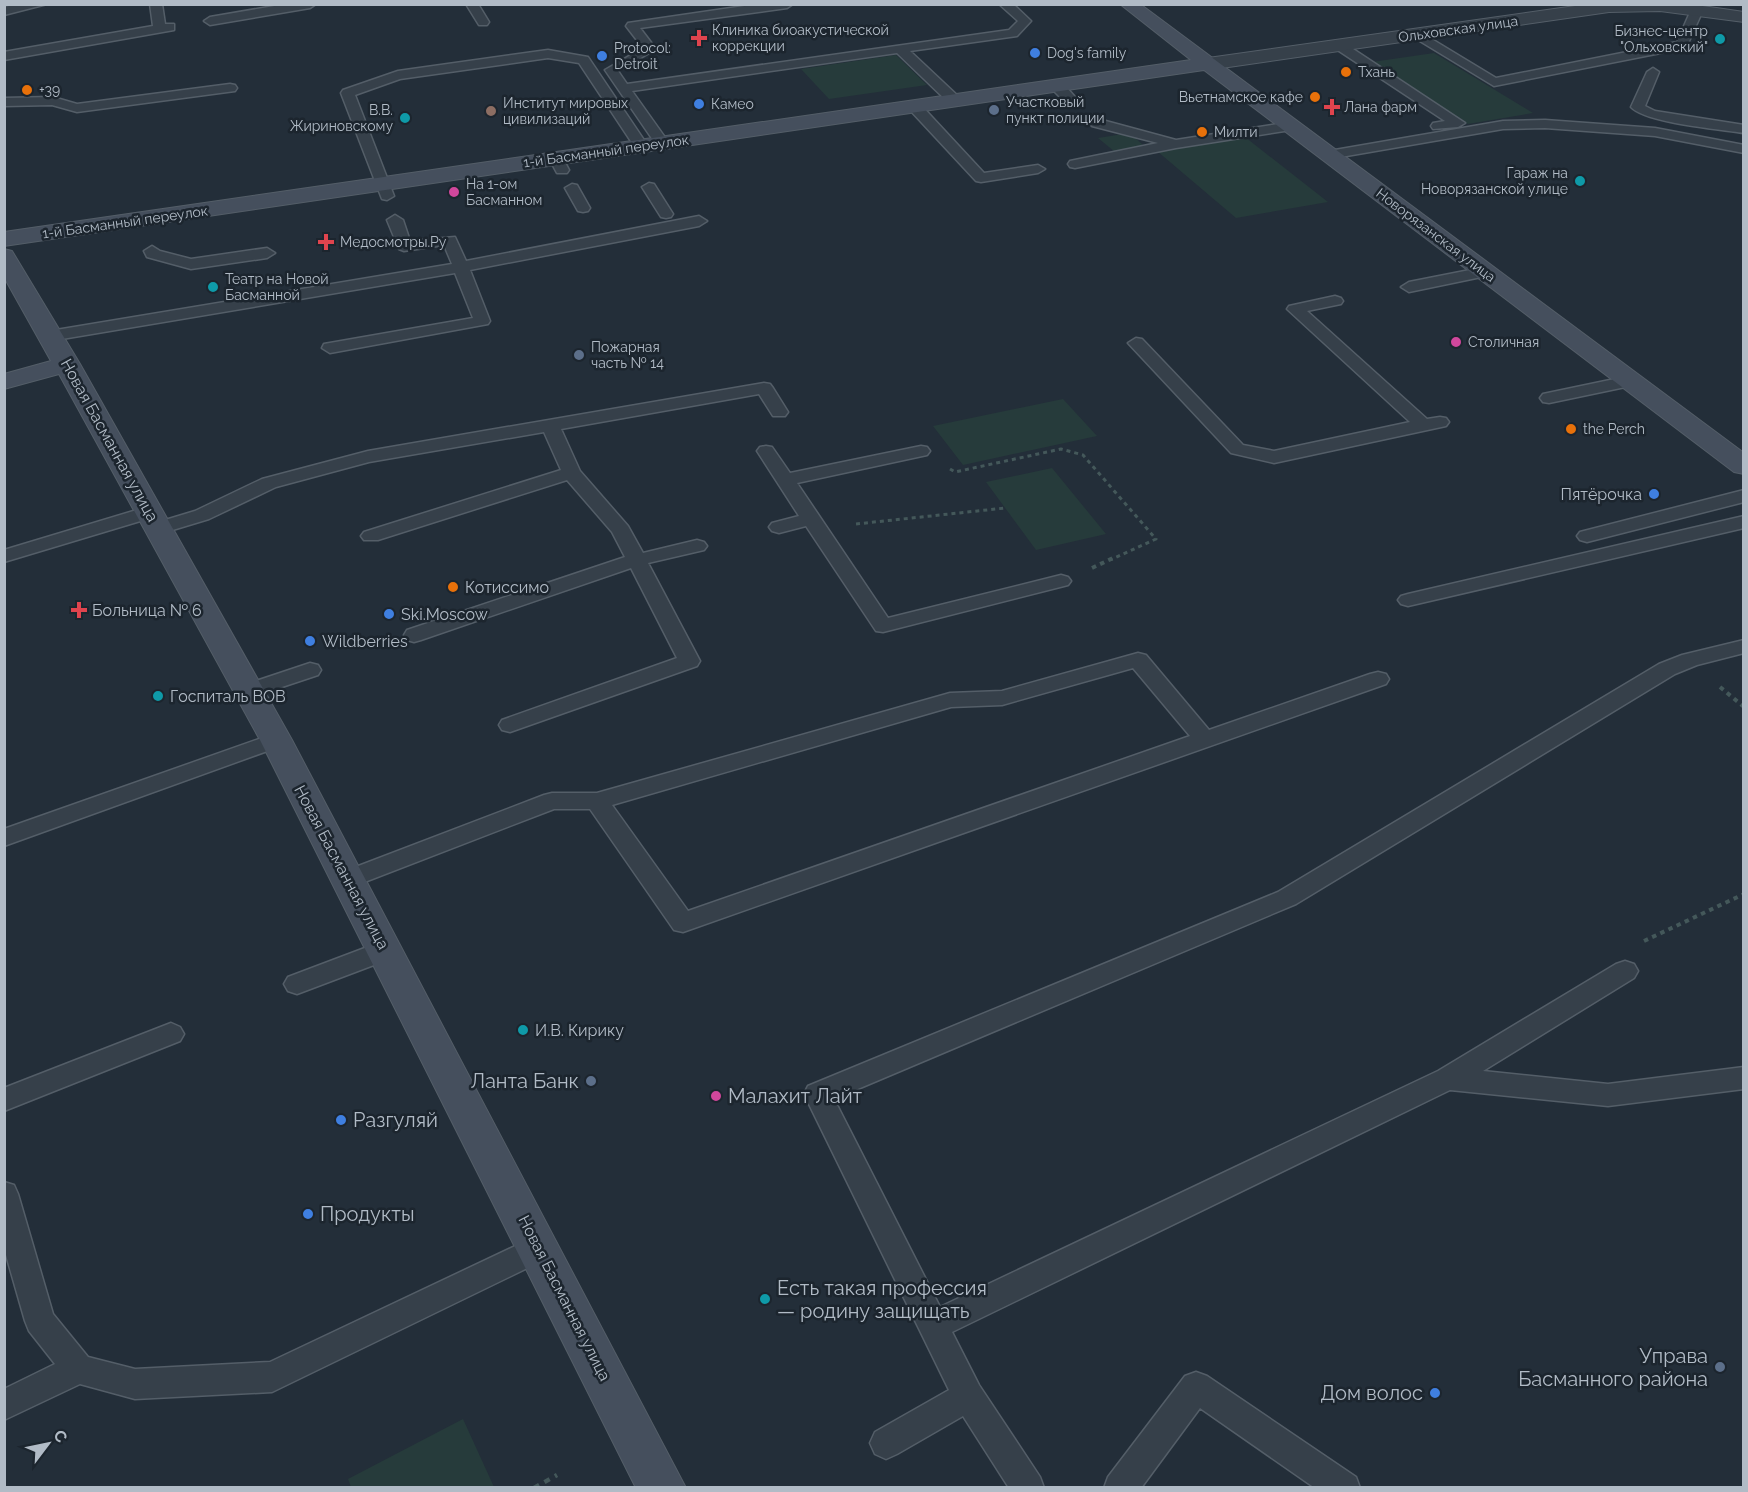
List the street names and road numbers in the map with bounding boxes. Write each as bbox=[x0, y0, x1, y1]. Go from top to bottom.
street label: Ольховская улица bbox=[1397, 13, 1519, 45]
street label: 1-й Басманный переулок bbox=[522, 131, 690, 171]
street label: Новорязанская улица bbox=[1373, 185, 1499, 285]
street label: 1-й Басманный переулок bbox=[41, 202, 209, 242]
street label: Новая Басманная улица bbox=[57, 355, 162, 525]
street label: Новая Басманная улица bbox=[290, 782, 393, 953]
street label: Новая Басманная улица bbox=[514, 1212, 615, 1384]

